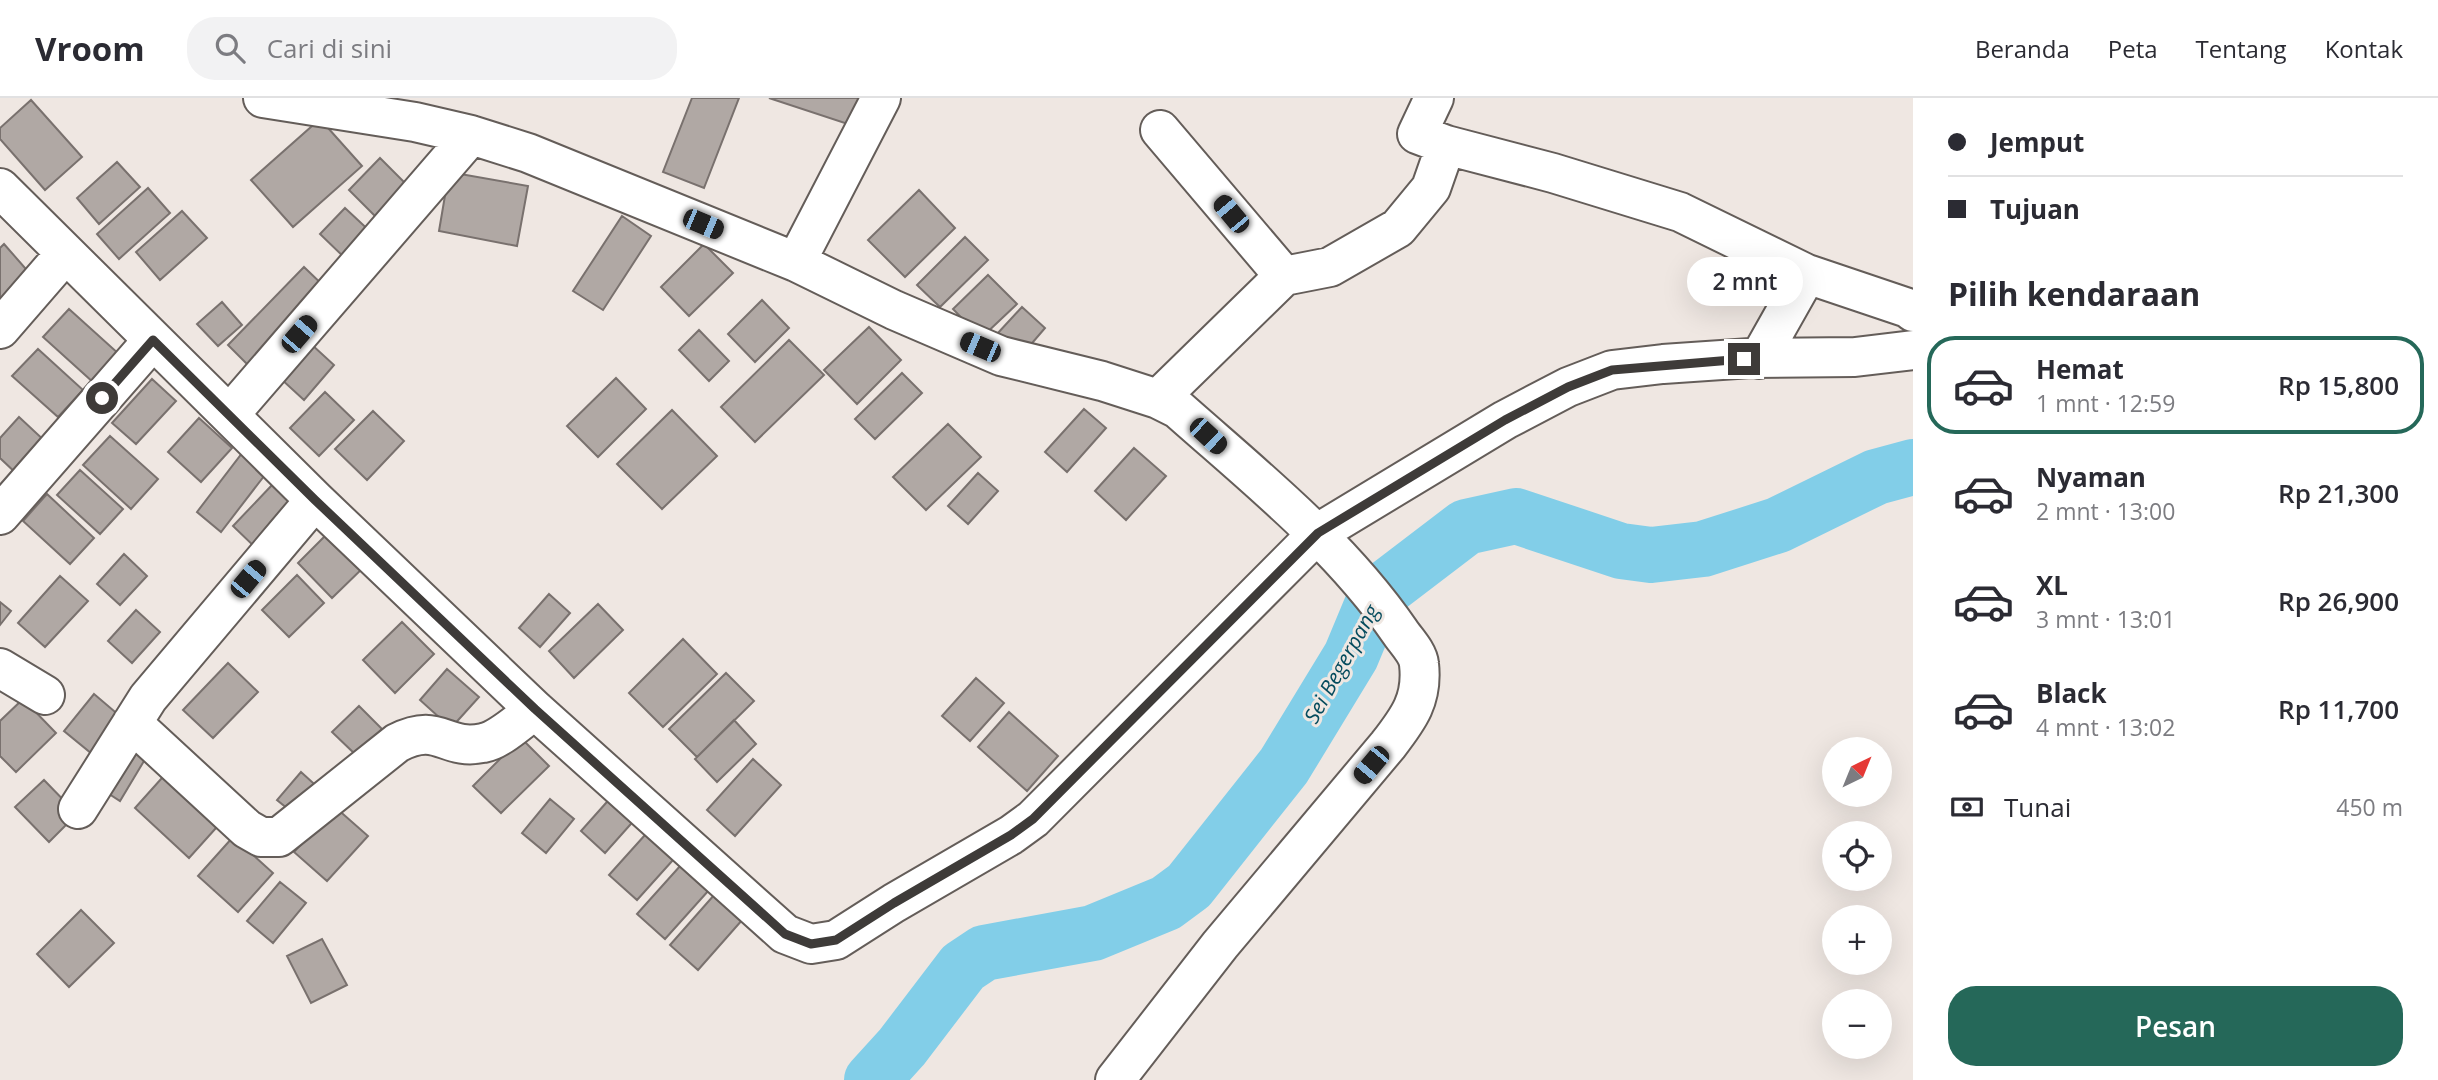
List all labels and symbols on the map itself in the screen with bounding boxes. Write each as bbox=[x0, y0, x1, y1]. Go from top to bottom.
car bbox=[1210, 191, 1253, 237]
car bbox=[680, 206, 727, 242]
callout: 2 mnt bbox=[1686, 258, 1802, 306]
car bbox=[278, 311, 321, 357]
car bbox=[957, 329, 1004, 365]
route end bbox=[1728, 343, 1760, 375]
route start bbox=[86, 382, 118, 414]
car bbox=[1186, 414, 1231, 458]
car bbox=[227, 556, 270, 602]
water label: Sei Begerpang bbox=[1297, 598, 1386, 728]
north arrow bbox=[1822, 737, 1892, 807]
car bbox=[1350, 742, 1393, 788]

